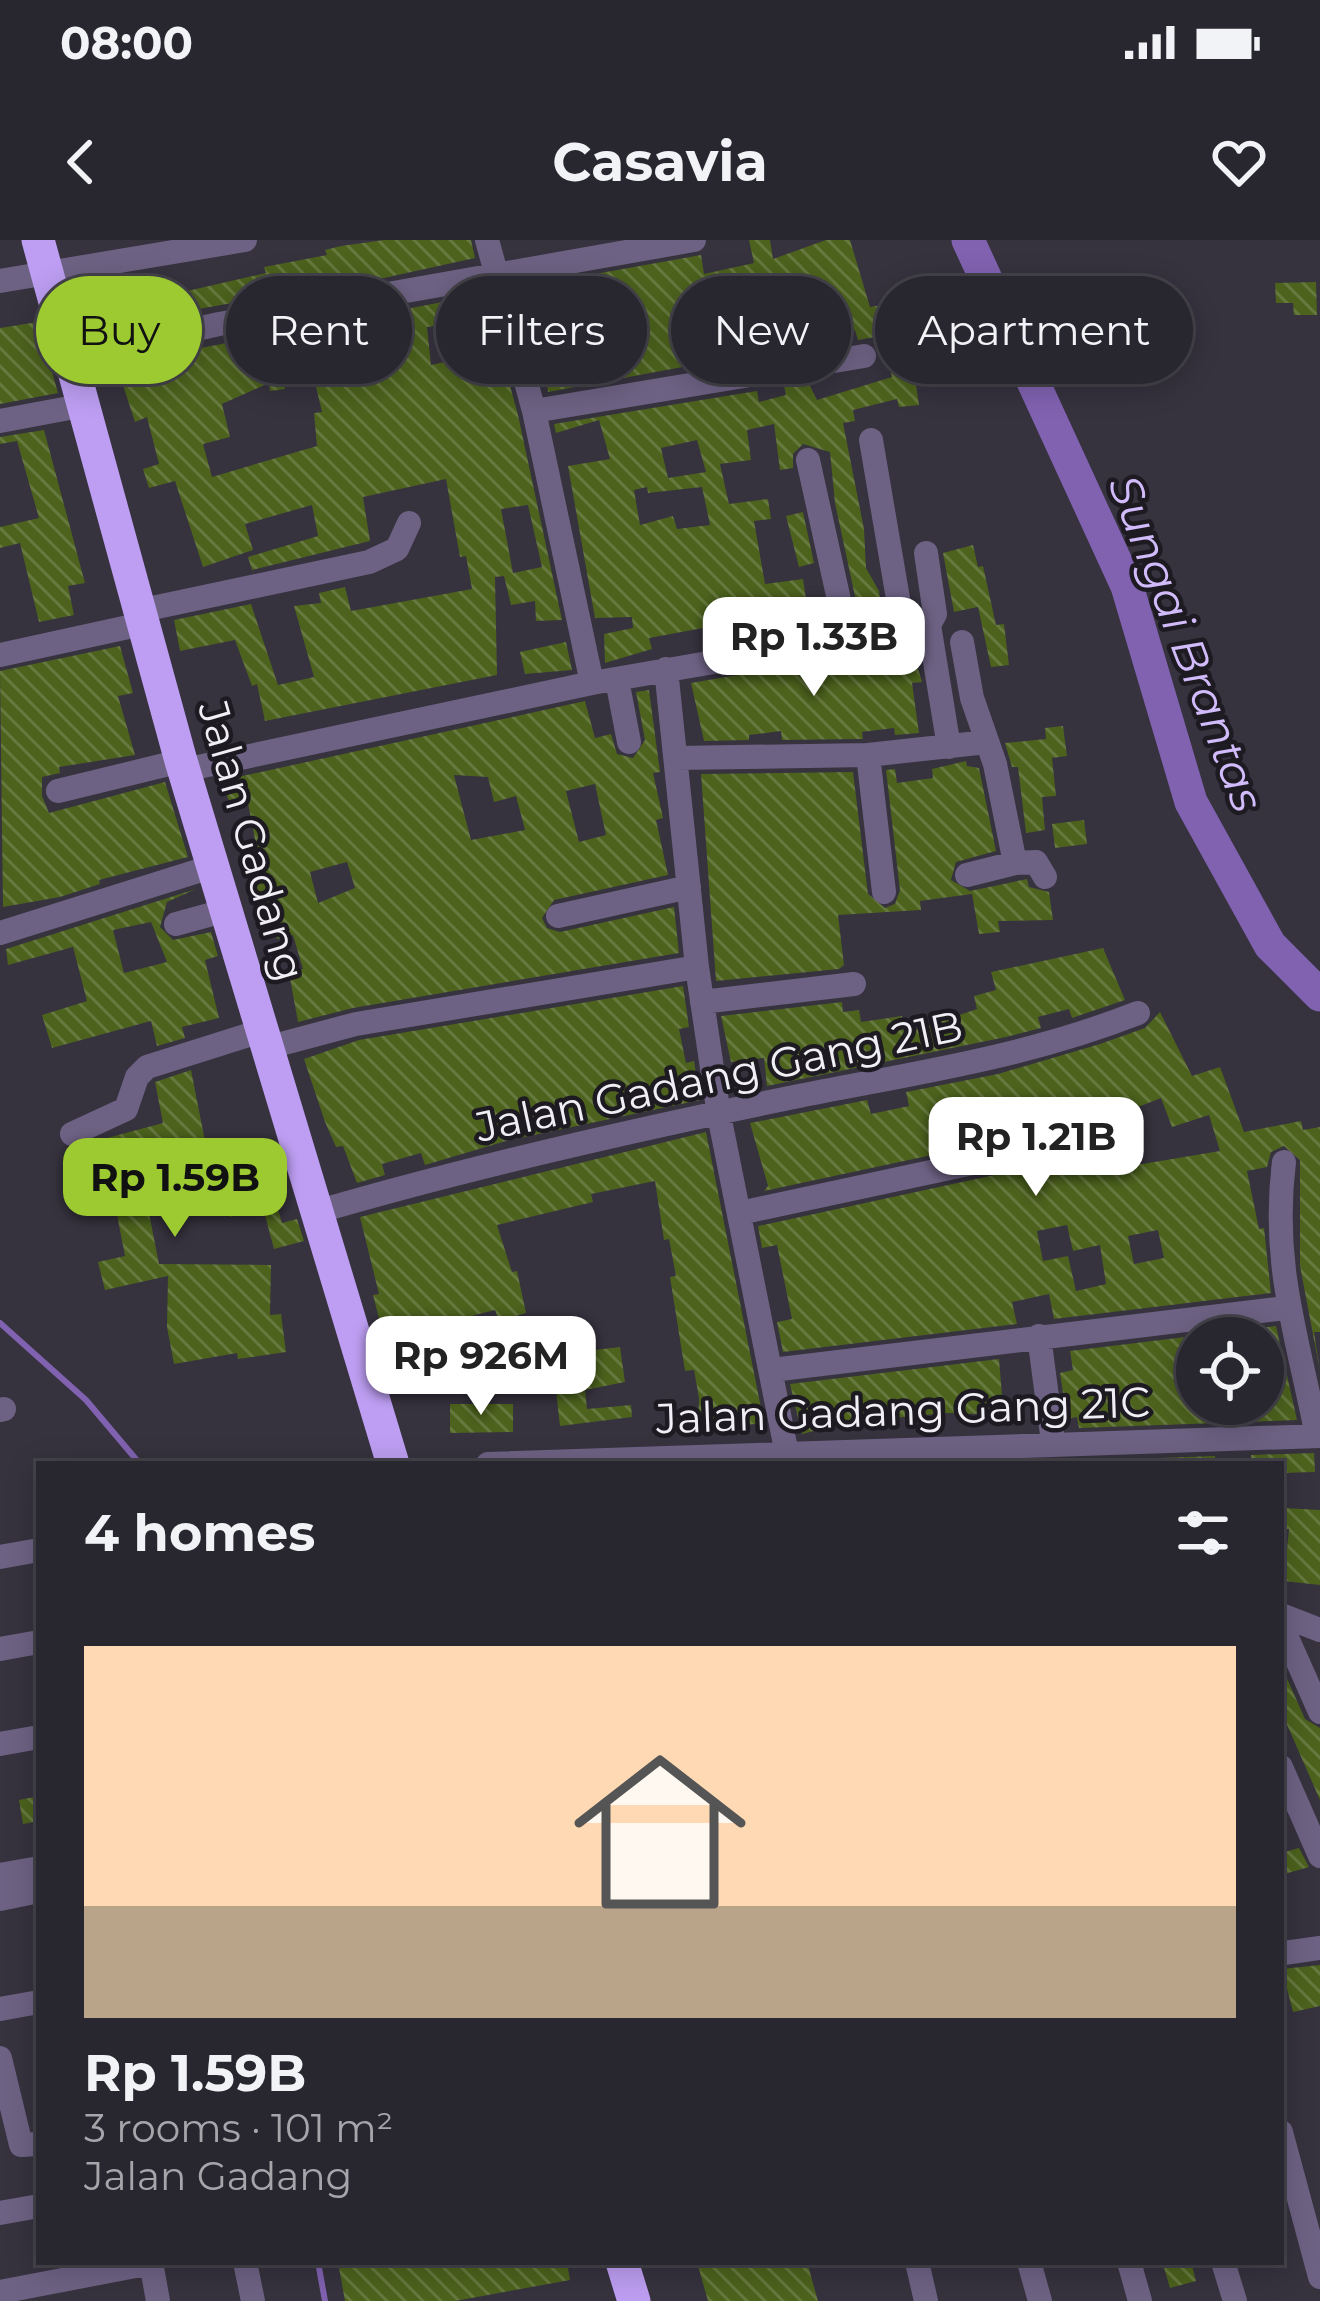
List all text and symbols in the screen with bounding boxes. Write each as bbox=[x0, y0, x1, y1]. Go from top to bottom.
text: 08:00 bbox=[60, 15, 193, 70]
icon: back bbox=[48, 129, 114, 195]
text: Casavia bbox=[552, 129, 768, 195]
icon: heart bbox=[1206, 129, 1272, 195]
chip: Buy bbox=[36, 276, 202, 384]
chip: Rent bbox=[226, 276, 412, 384]
chip: Filters bbox=[436, 276, 647, 384]
chip: New bbox=[671, 276, 851, 384]
chip: Apartment bbox=[875, 276, 1193, 384]
water label: Sungai Brantas bbox=[1098, 467, 1276, 819]
pin: Rp 1.33B bbox=[690, 597, 938, 699]
text: Rp 1.33B bbox=[730, 612, 898, 660]
street label: Jalan Gadang bbox=[187, 694, 317, 987]
street label: Jalan Gadang Gang 21B bbox=[470, 999, 967, 1153]
pin: Rp 1.21B bbox=[912, 1097, 1160, 1199]
text: Rp 1.21B bbox=[956, 1112, 1116, 1160]
pin: Rp 1.59B bbox=[51, 1138, 299, 1240]
text: Rp 1.59B bbox=[90, 1153, 260, 1201]
pin: Rp 926M bbox=[370, 1316, 592, 1418]
map controls bbox=[1176, 1317, 1284, 1425]
button: locate bbox=[1176, 1317, 1284, 1425]
text: Rp 926M bbox=[393, 1331, 569, 1379]
street label: Jalan Gadang Gang 21C bbox=[654, 1375, 1151, 1445]
icon: filters bbox=[1170, 1500, 1236, 1566]
text: 4 homes bbox=[84, 1502, 315, 1564]
icon: home bbox=[552, 1724, 768, 1940]
text: Rp 1.59B bbox=[84, 2042, 306, 2104]
text: 3 rooms · 101 m² bbox=[84, 2104, 393, 2152]
text: Jalan Gadang bbox=[84, 2152, 352, 2200]

